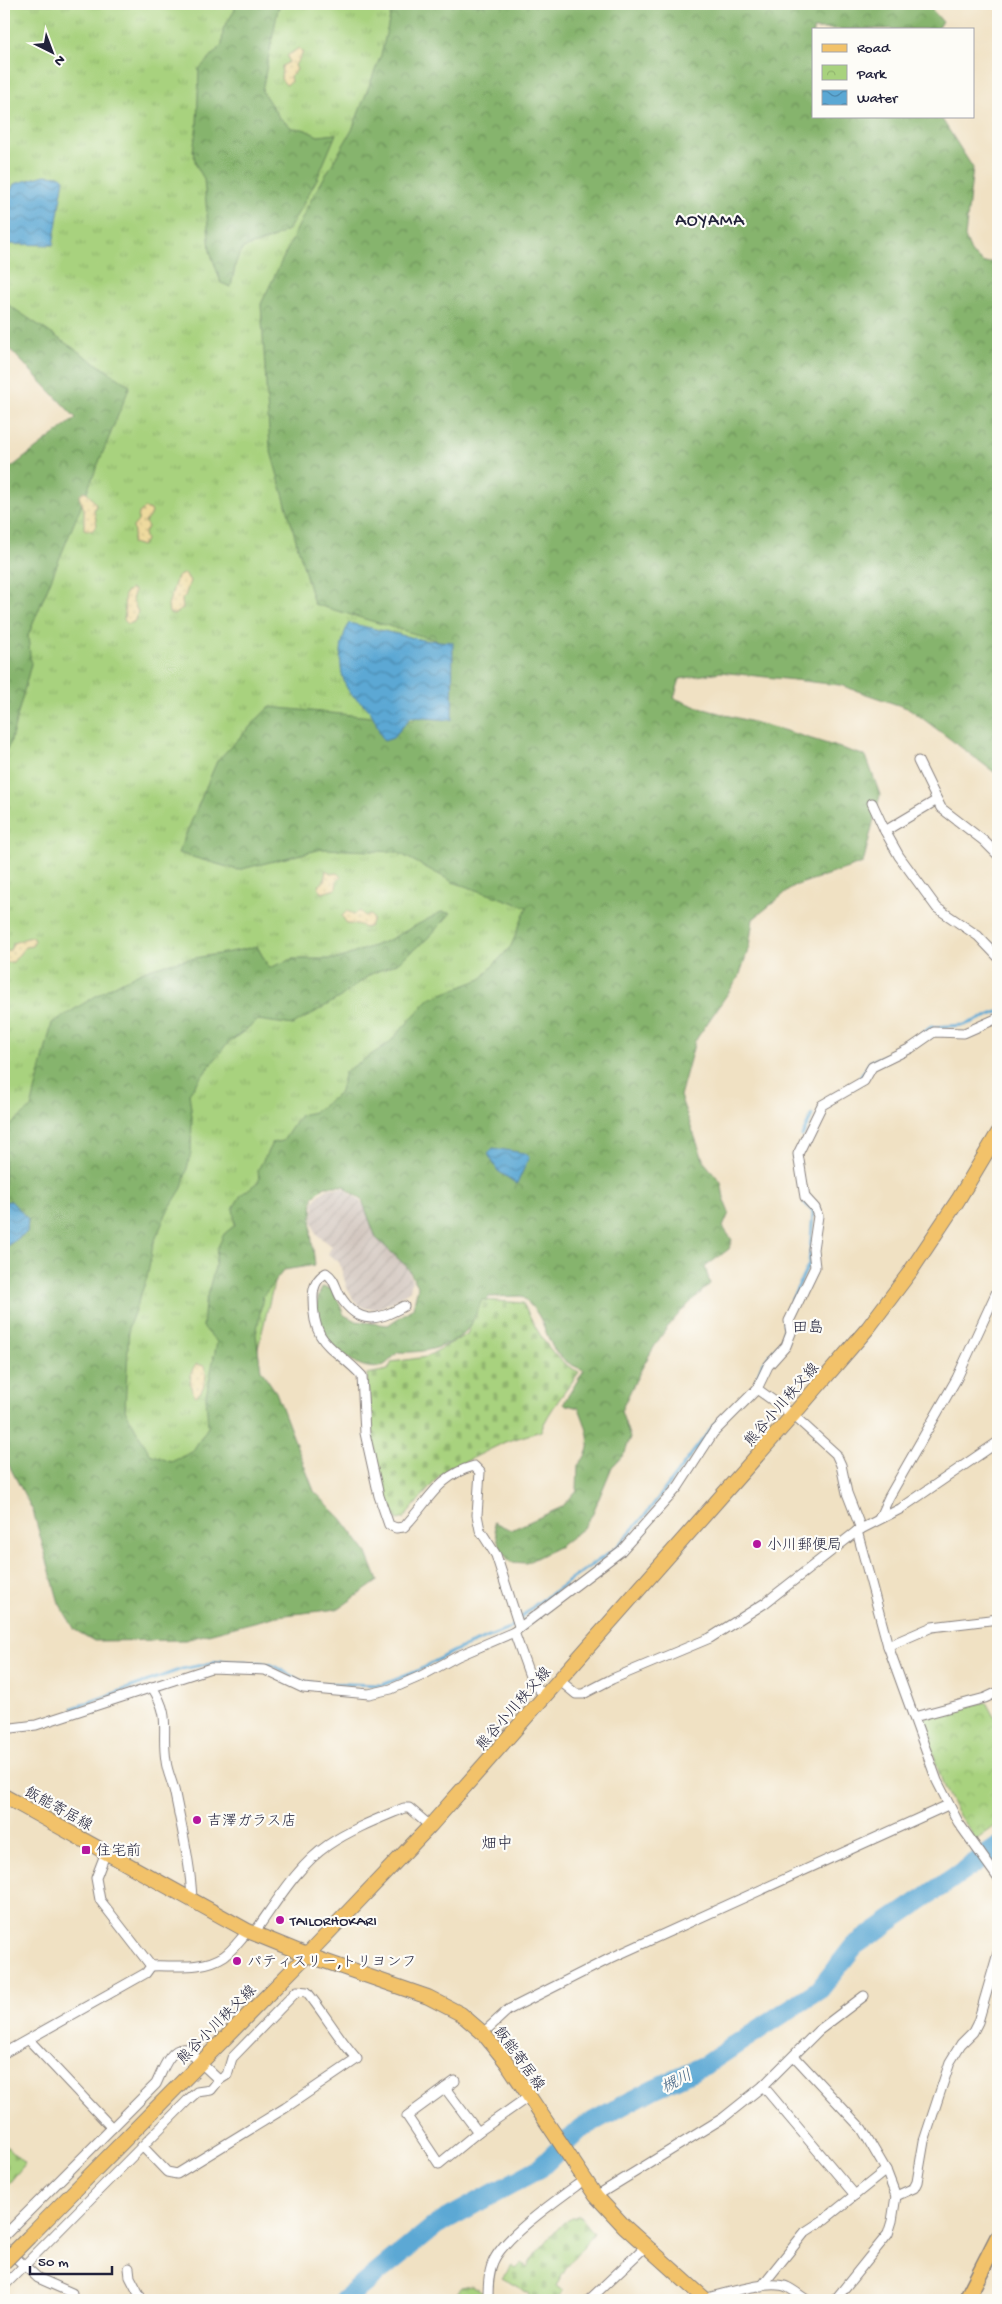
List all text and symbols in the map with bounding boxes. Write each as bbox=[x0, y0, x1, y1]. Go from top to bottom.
north arrow bbox=[28, 28, 78, 78]
legend bbox=[812, 28, 974, 118]
text: Road bbox=[857, 40, 891, 58]
text: N bbox=[50, 50, 68, 69]
text: Park bbox=[856, 66, 887, 84]
text: Water bbox=[857, 90, 899, 108]
district label: AOYAMA bbox=[675, 211, 745, 232]
district label: 田島 bbox=[792, 1319, 824, 1339]
street label: 熊谷小川秩父線 bbox=[741, 1359, 824, 1451]
place label: 小川郵便局 bbox=[767, 1537, 842, 1555]
marker: 小川郵便局 bbox=[751, 1538, 763, 1550]
street label: 熊谷小川秩父線 bbox=[473, 1663, 556, 1755]
street label: 飯能寄居線 bbox=[21, 1783, 96, 1836]
place label: 吉澤ガラス店 bbox=[207, 1812, 296, 1831]
marker: 吉澤ガラス店 bbox=[191, 1814, 203, 1826]
district label: 畑中 bbox=[481, 1835, 513, 1855]
place label: 住宅前 bbox=[96, 1842, 141, 1861]
marker: 住宅前 bbox=[80, 1844, 92, 1856]
place label: TAILORHOKARI bbox=[289, 1913, 377, 1931]
marker: TAILORHOKARI bbox=[274, 1914, 286, 1926]
place label: パティスリー,トリヨンフ bbox=[247, 1954, 417, 1972]
marker: パティスリー,トリヨンフ bbox=[231, 1955, 243, 1967]
street label: 熊谷小川秩父線 bbox=[173, 1981, 261, 2069]
street label: 飯能寄居線 bbox=[489, 2023, 549, 2095]
water label: 槻川 bbox=[659, 2066, 696, 2099]
scale bar bbox=[30, 2244, 112, 2276]
text: 50 m bbox=[38, 2254, 69, 2272]

